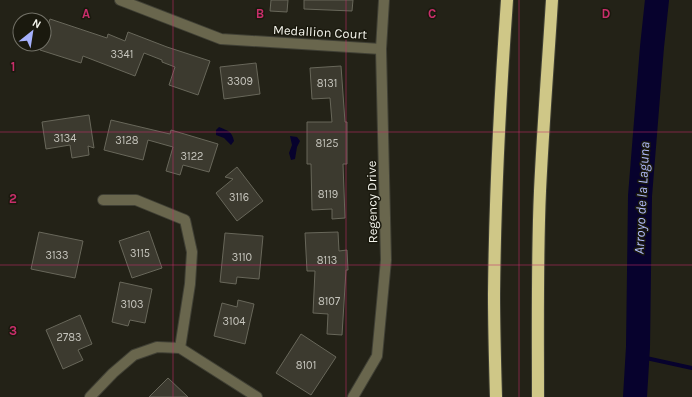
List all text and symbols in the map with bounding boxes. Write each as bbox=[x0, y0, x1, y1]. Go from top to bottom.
text: A bbox=[82, 6, 90, 21]
text: B bbox=[256, 6, 264, 21]
text: C bbox=[428, 6, 436, 21]
text: D bbox=[602, 6, 611, 21]
north arrow bbox=[12, 12, 52, 52]
text: N bbox=[30, 16, 43, 31]
street label: Medallion Court bbox=[273, 22, 368, 42]
house number: 3341 bbox=[111, 48, 133, 61]
text: 1 bbox=[11, 59, 15, 74]
house number: 3309 bbox=[227, 75, 253, 88]
house number: 8131 bbox=[317, 77, 337, 90]
house number: 3134 bbox=[54, 132, 76, 145]
house number: 3128 bbox=[115, 134, 139, 147]
house number: 8125 bbox=[316, 137, 338, 150]
water label: Arroyo de la Laguna bbox=[631, 141, 653, 255]
house number: 3122 bbox=[181, 150, 203, 163]
street label: Regency Drive bbox=[364, 160, 380, 243]
house number: 8119 bbox=[318, 188, 338, 201]
text: 2 bbox=[9, 191, 17, 206]
house number: 3116 bbox=[229, 191, 249, 204]
house number: 3115 bbox=[130, 247, 150, 260]
house number: 3133 bbox=[45, 249, 69, 262]
house number: 3110 bbox=[232, 251, 252, 264]
house number: 8113 bbox=[317, 254, 337, 267]
house number: 8107 bbox=[318, 295, 340, 308]
house number: 3103 bbox=[120, 298, 144, 311]
house number: 3104 bbox=[223, 315, 245, 328]
text: 3 bbox=[9, 323, 17, 338]
house number: 2783 bbox=[57, 331, 81, 344]
house number: 8101 bbox=[296, 359, 316, 372]

